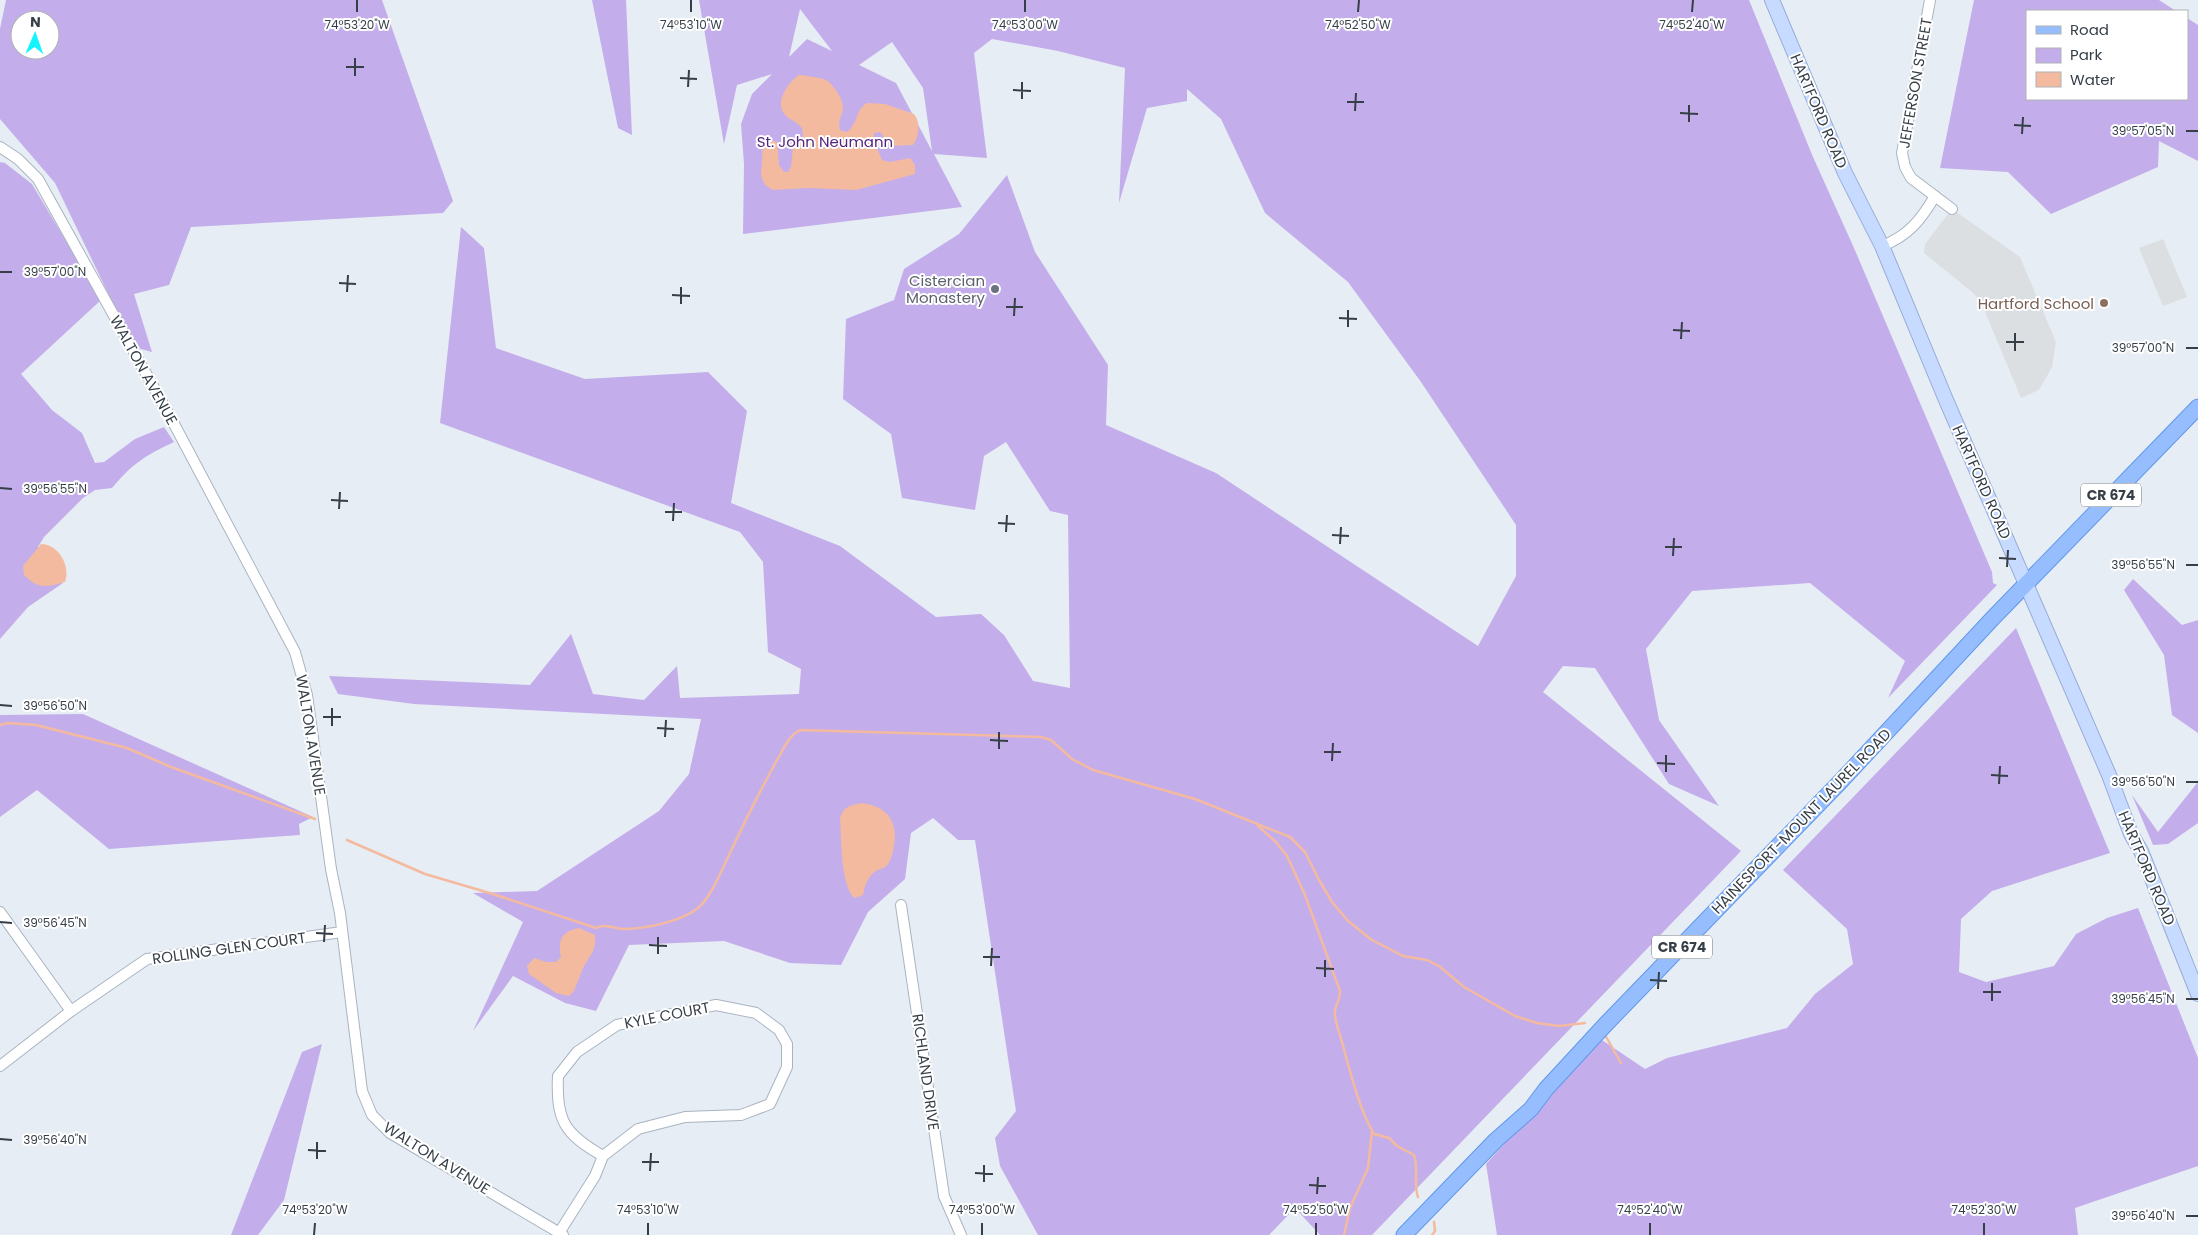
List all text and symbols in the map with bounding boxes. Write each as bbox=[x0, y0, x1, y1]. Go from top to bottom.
north arrow bbox=[10, 10, 60, 60]
legend bbox=[2026, 10, 2188, 100]
text: N bbox=[30, 12, 41, 32]
text: 74°53'20"W bbox=[324, 16, 390, 33]
text: 74°53'10"W bbox=[660, 16, 722, 33]
text: 74°53'00"W bbox=[992, 16, 1058, 33]
text: 74°52'50"W bbox=[1325, 16, 1391, 33]
text: 74°52'40"W bbox=[1659, 16, 1725, 33]
street label: JEFFERSON STREET bbox=[1893, 16, 1937, 150]
text: Road bbox=[2070, 19, 2109, 40]
text: Park bbox=[2070, 44, 2102, 65]
street label: HARTFORD ROAD bbox=[1785, 51, 1853, 171]
text: Water bbox=[2070, 69, 2116, 90]
text: 39°57'05"N bbox=[2112, 122, 2174, 139]
park label: St. John Neumann bbox=[757, 131, 893, 152]
text: 39°57'00"N bbox=[24, 263, 86, 280]
place label: Cistercian Monastery bbox=[906, 270, 986, 308]
marker: Cistercian Monastery bbox=[989, 283, 1001, 295]
place label: Hartford School bbox=[1978, 293, 2094, 314]
marker: Hartford School bbox=[2098, 297, 2110, 309]
street label: WALTON AVENUE bbox=[105, 312, 183, 428]
text: 39°57'00"N bbox=[2112, 339, 2174, 356]
street label: HARTFORD ROAD bbox=[1948, 422, 2016, 542]
text: 39°56'55"N bbox=[23, 480, 87, 497]
road number: CR 674 bbox=[2081, 484, 2141, 506]
text: 39°56'55"N bbox=[2111, 556, 2175, 573]
street label: WALTON AVENUE bbox=[291, 673, 331, 797]
text: 39°56'50"N bbox=[23, 697, 87, 714]
street label: HAINESPORT-MOUNT LAUREL ROAD bbox=[1706, 724, 1896, 918]
text: 39°56'50"N bbox=[2111, 773, 2175, 790]
street label: HARTFORD ROAD bbox=[2113, 808, 2181, 928]
text: 39°56'45"N bbox=[23, 914, 87, 931]
street label: ROLLING GLEN COURT bbox=[151, 927, 307, 969]
road number: CR 674 bbox=[1652, 936, 1712, 959]
text: 39°56'45"N bbox=[2111, 990, 2175, 1007]
street label: KYLE COURT bbox=[622, 996, 712, 1034]
street label: RICHLAND DRIVE bbox=[907, 1012, 945, 1132]
street label: WALTON AVENUE bbox=[380, 1117, 494, 1199]
text: 39°56'40"N bbox=[23, 1131, 87, 1148]
text: 74°53'20"W bbox=[282, 1201, 348, 1218]
text: 74°53'10"W bbox=[617, 1201, 679, 1218]
text: 74°53'00"W bbox=[949, 1201, 1015, 1218]
text: 74°52'50"W bbox=[1283, 1201, 1349, 1218]
text: 74°52'40"W bbox=[1617, 1201, 1683, 1218]
text: 74°52'30"W bbox=[1951, 1201, 2017, 1218]
text: 39°56'40"N bbox=[2111, 1207, 2175, 1224]

